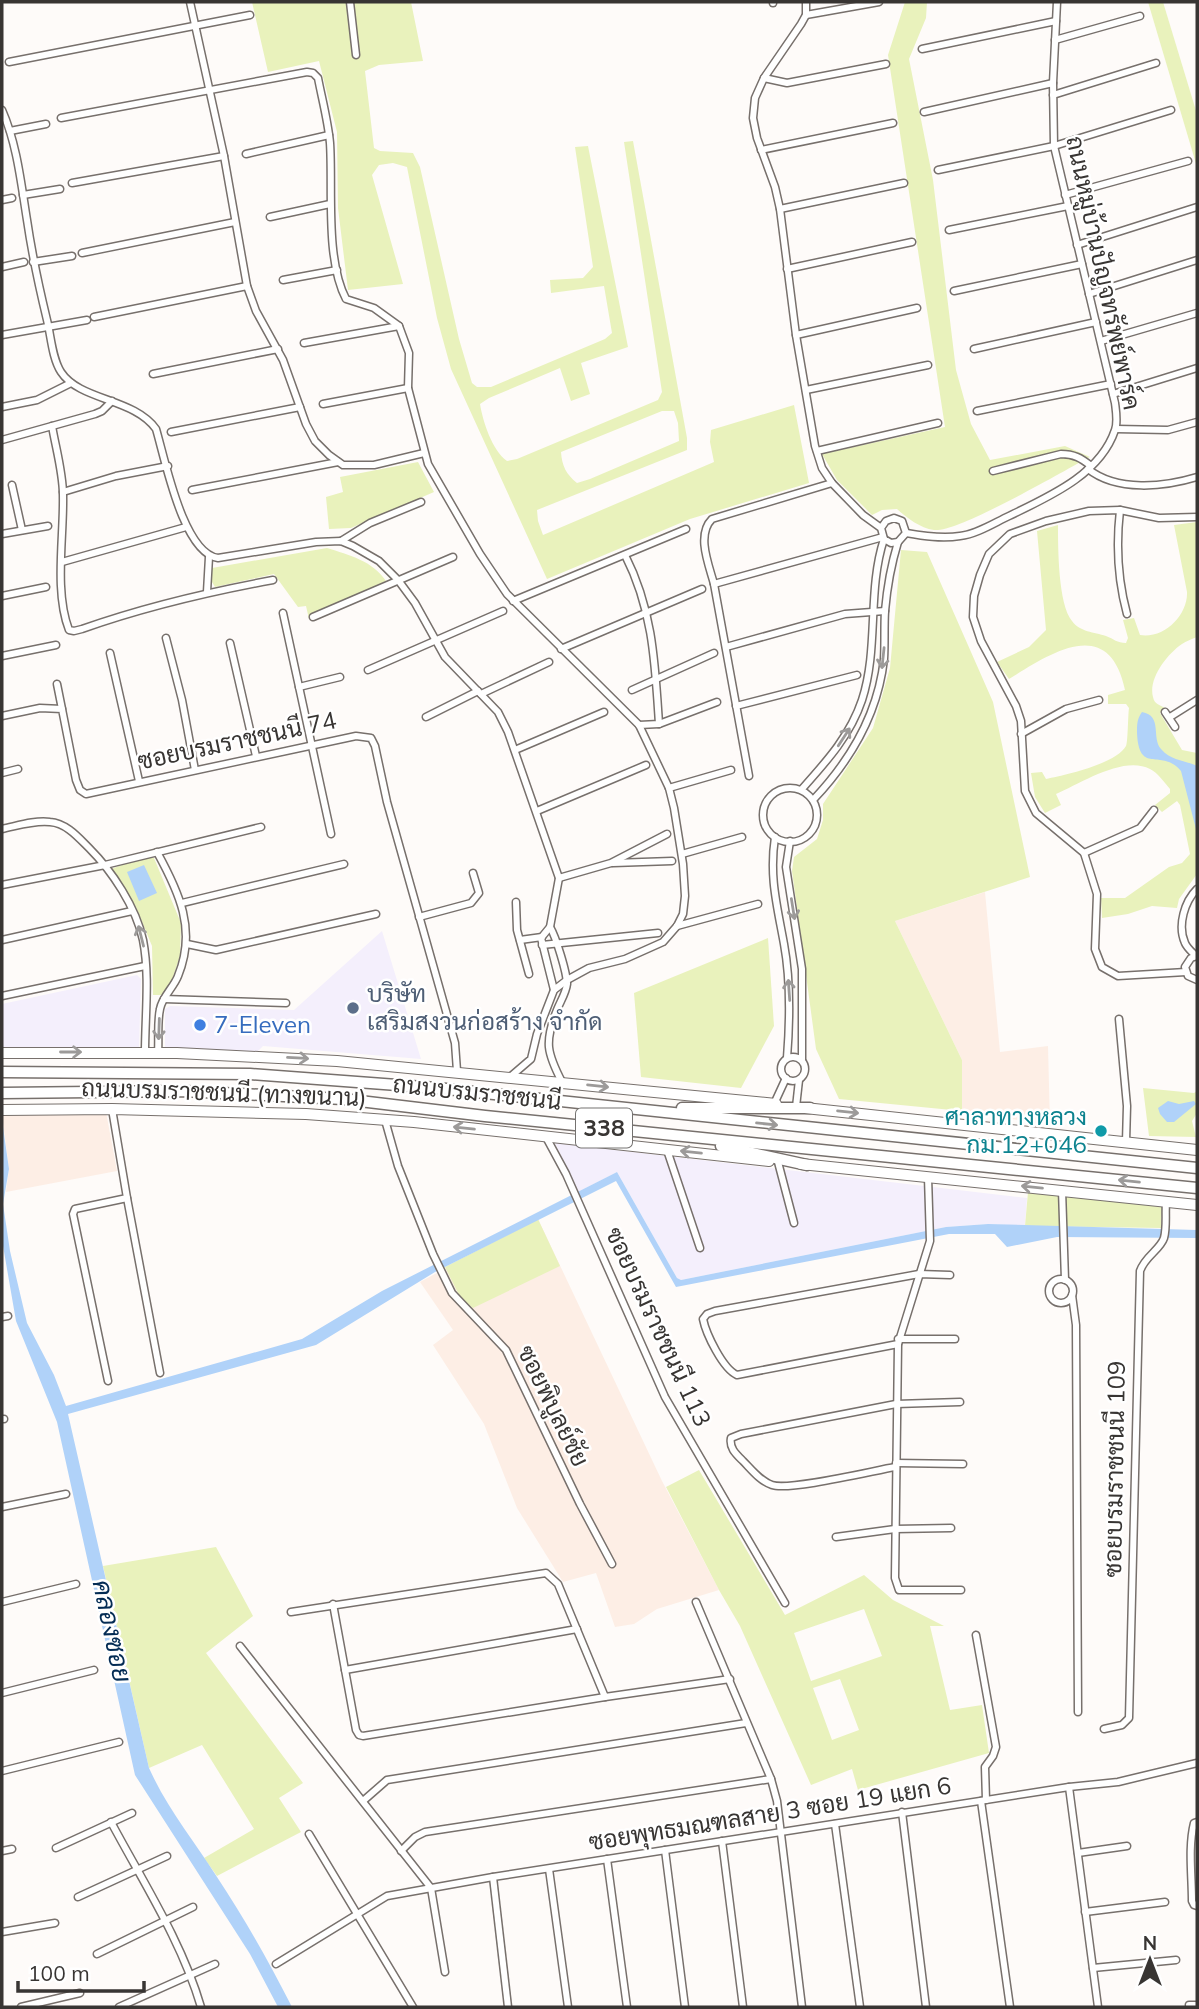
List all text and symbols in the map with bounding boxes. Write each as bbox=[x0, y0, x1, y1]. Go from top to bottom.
street label: ถนนหมู่บ้านปัญจทรัพย์พาร์ค bbox=[1057, 133, 1148, 413]
one-way arrow bbox=[876, 646, 889, 669]
street label: ซอยบรมราชชนนี 74 bbox=[135, 704, 339, 776]
one-way arrow bbox=[837, 728, 852, 747]
one-way arrow bbox=[786, 897, 799, 920]
one-way arrow bbox=[134, 925, 147, 948]
place label: บริษัท เสริมสงวนก่อสร้าง จำกัด bbox=[367, 978, 602, 1036]
one-way arrow bbox=[782, 979, 795, 1002]
marker: บริษัท เสริมสงวนก่อสร้าง จำกัด bbox=[345, 1000, 361, 1016]
place label: 7-Eleven bbox=[214, 1009, 311, 1039]
one-way arrow bbox=[152, 1017, 166, 1040]
marker: 7-Eleven bbox=[192, 1017, 208, 1033]
one-way arrow bbox=[59, 1045, 82, 1059]
one-way arrow bbox=[286, 1052, 309, 1065]
street label: ถนนบรมราชชนนี bbox=[391, 1068, 563, 1116]
street label: ถนนบรมราชชนนี (ทางขนาน) bbox=[81, 1072, 367, 1112]
one-way arrow bbox=[586, 1080, 608, 1093]
place label: ศาลาทางหลวง กม.12+046 bbox=[945, 1101, 1087, 1159]
one-way arrow bbox=[836, 1106, 859, 1119]
road number: 338 bbox=[576, 1108, 632, 1148]
one-way arrow bbox=[755, 1118, 778, 1131]
one-way arrow bbox=[454, 1121, 476, 1134]
marker: ศาลาทางหลวง กม.12+046 bbox=[1093, 1123, 1109, 1139]
one-way arrow bbox=[680, 1146, 702, 1159]
one-way arrow bbox=[1119, 1174, 1141, 1187]
one-way arrow bbox=[1021, 1181, 1044, 1194]
street label: ซอยบรมราชชนนี 113 bbox=[599, 1222, 718, 1431]
street label: ซอยพิบูลย์ชัย bbox=[509, 1340, 596, 1472]
street label: ซอยบรมราชชนนี 109 bbox=[1097, 1360, 1131, 1578]
water label: คลองซอย bbox=[86, 1577, 139, 1685]
street label: ซอยพุทธมณฑลสาย 3 ซอย 19 แยก 6 bbox=[586, 1770, 954, 1858]
north arrow bbox=[1115, 1925, 1185, 1995]
text: N bbox=[1143, 1931, 1157, 1955]
scale bar bbox=[18, 1950, 144, 1994]
text: 100 m bbox=[28, 1960, 90, 1986]

